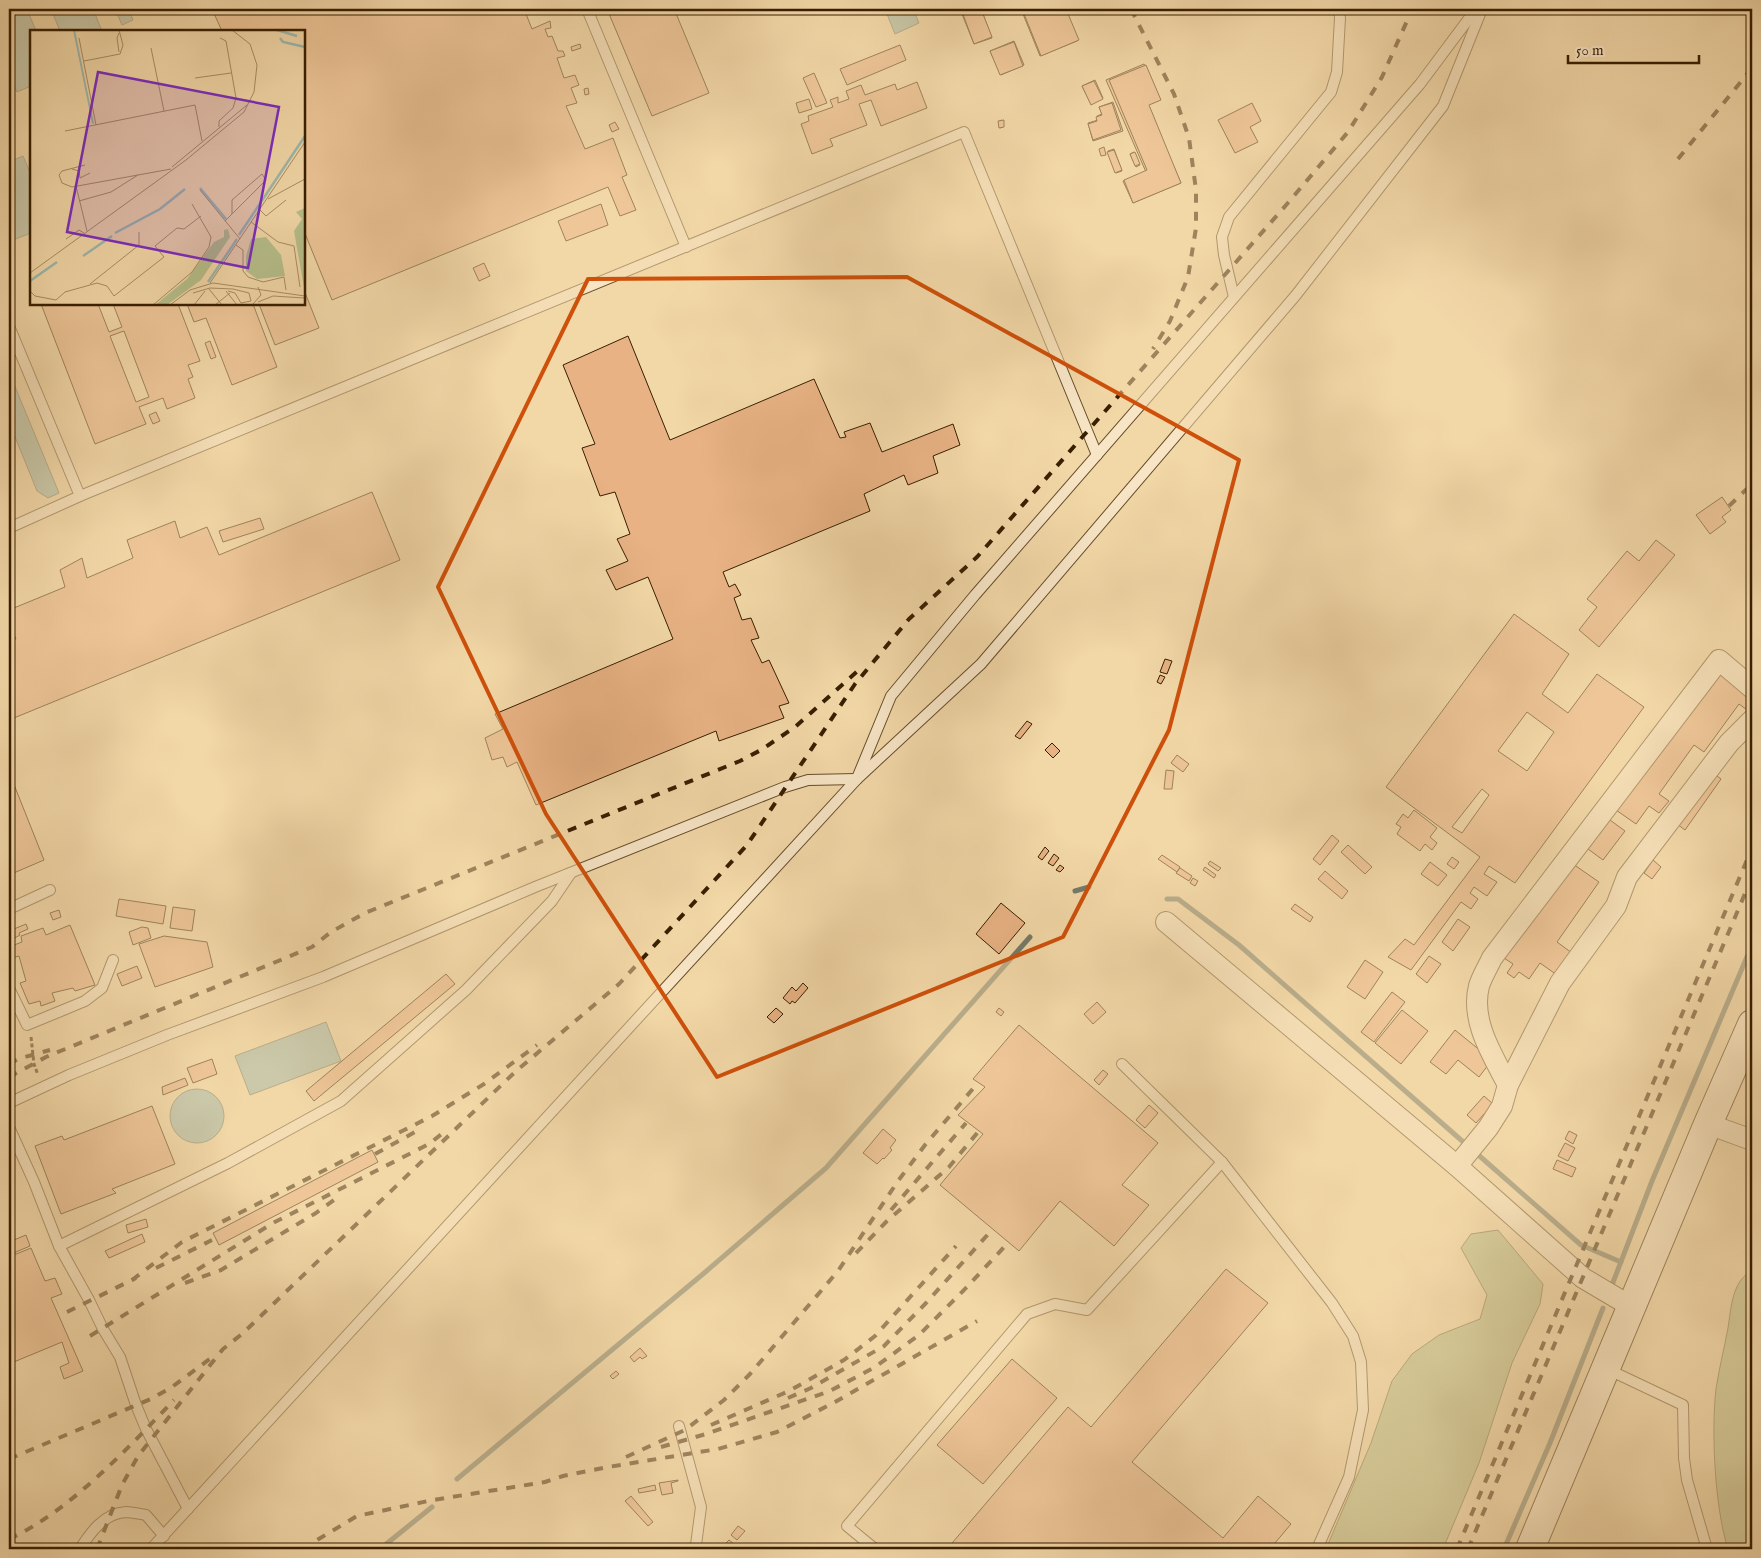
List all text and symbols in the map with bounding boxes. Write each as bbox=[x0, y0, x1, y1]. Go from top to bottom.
inset map bbox=[30, 30, 305, 305]
scale bar bbox=[1568, 32, 1700, 64]
text: 50 m bbox=[1576, 41, 1604, 60]

